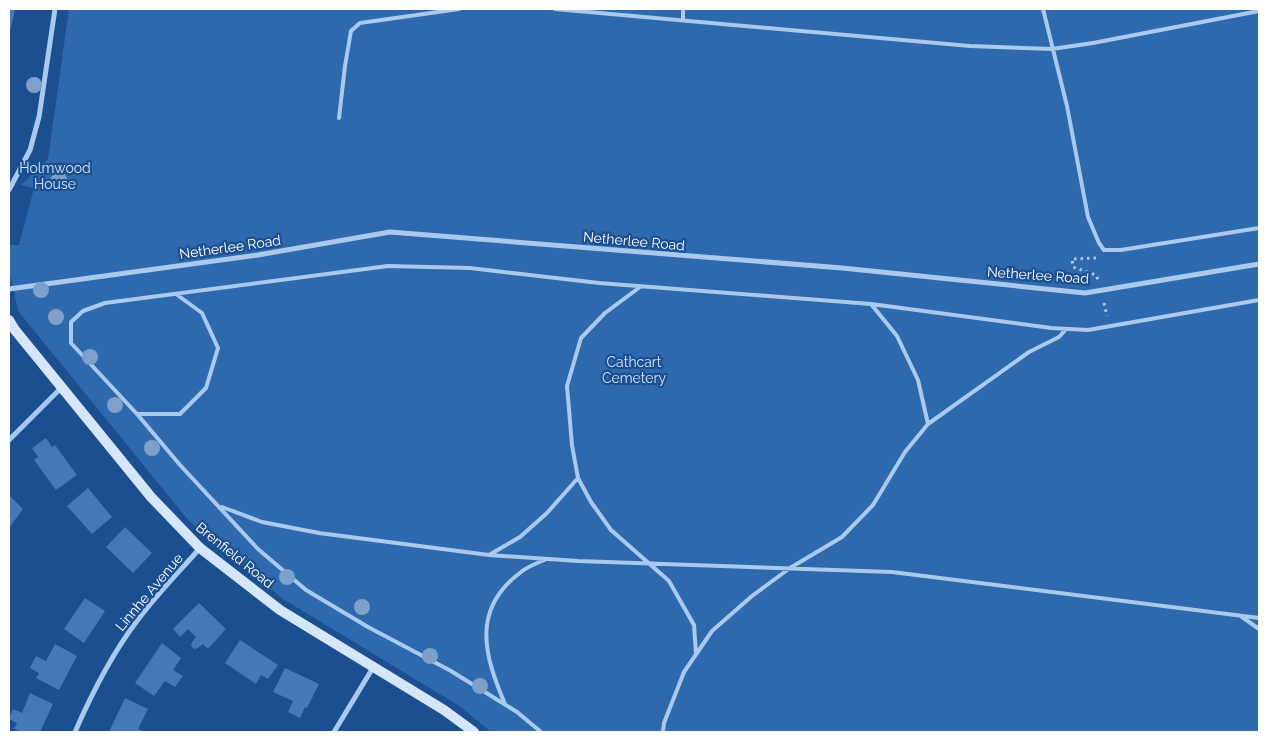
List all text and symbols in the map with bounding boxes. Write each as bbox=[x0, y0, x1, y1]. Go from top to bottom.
park label: Holmwood House bbox=[19, 160, 91, 192]
street label: Netherlee Road bbox=[582, 229, 686, 253]
street label: Netherlee Road bbox=[178, 232, 282, 262]
street label: Netherlee Road bbox=[986, 263, 1090, 287]
park label: Cathcart Cemetery bbox=[602, 354, 666, 386]
street label: Brenfield Road bbox=[193, 519, 277, 591]
street label: Linnhe Avenue bbox=[112, 550, 186, 634]

